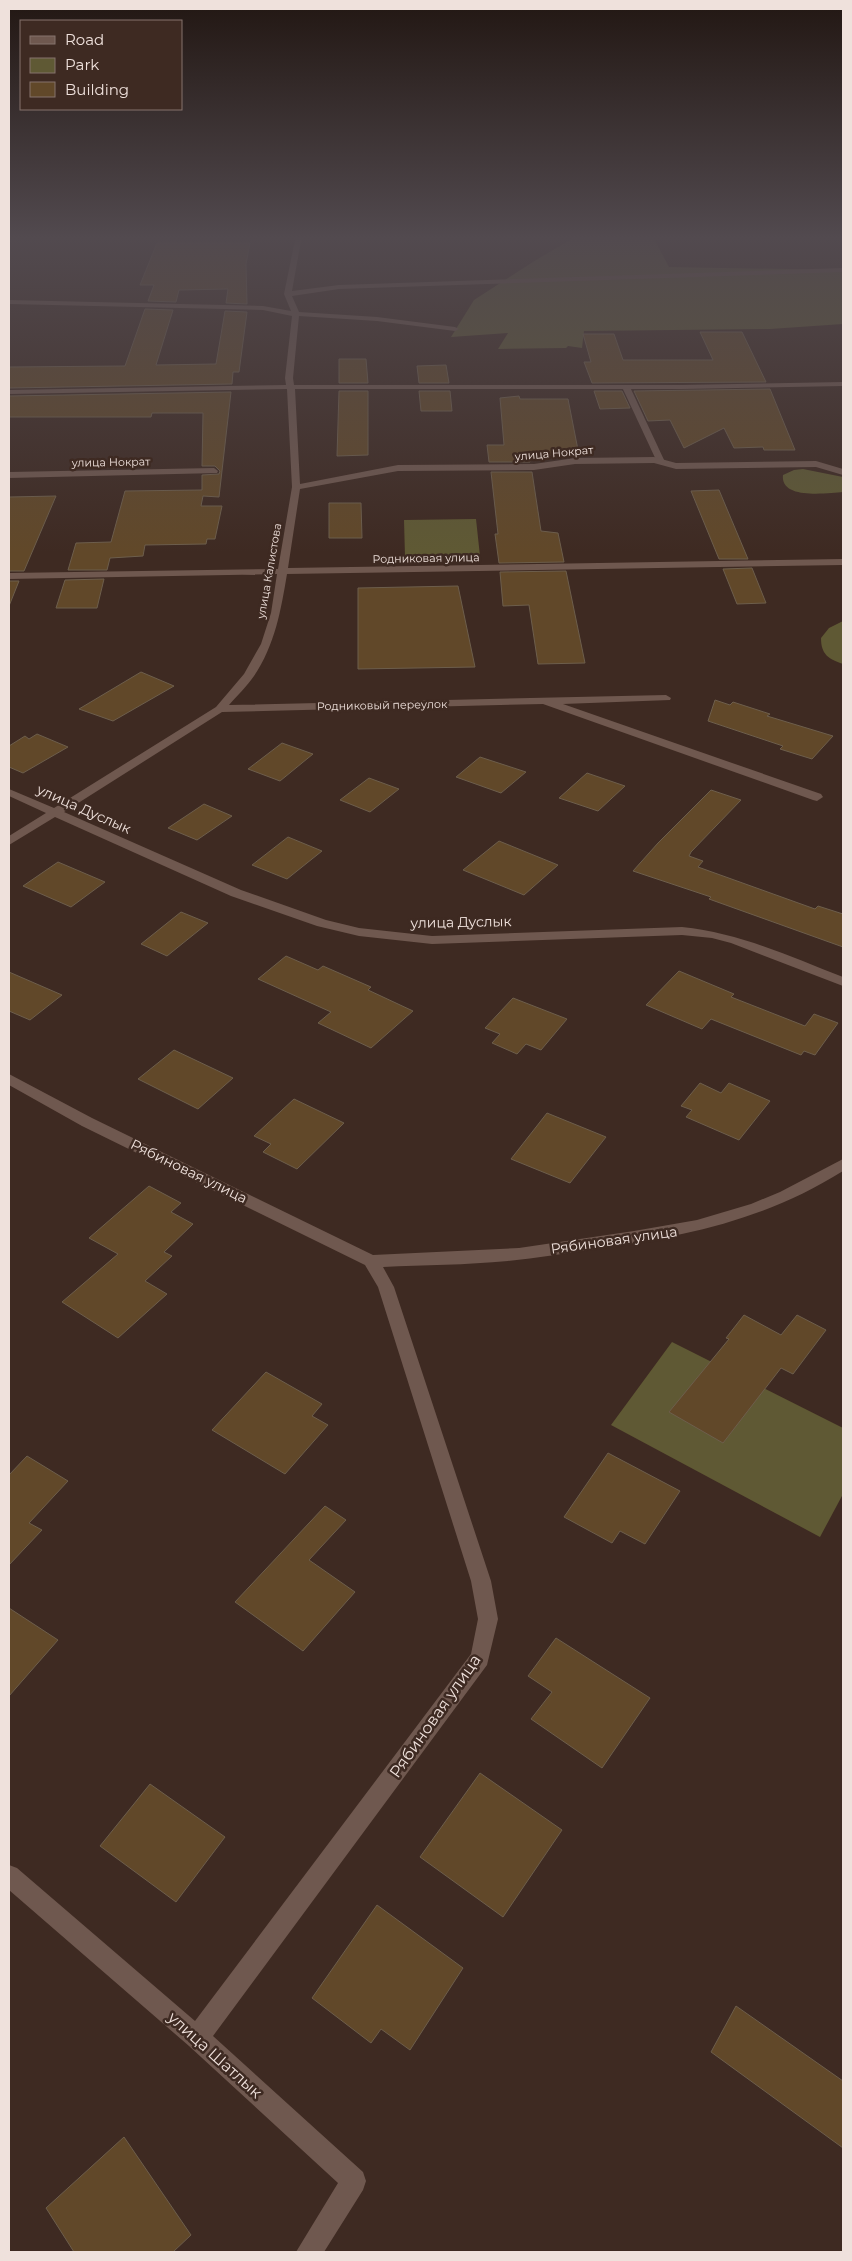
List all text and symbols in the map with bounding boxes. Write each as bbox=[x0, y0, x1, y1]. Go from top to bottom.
legend bbox=[20, 20, 182, 110]
text: Road bbox=[65, 30, 104, 49]
text: Park bbox=[65, 55, 99, 74]
text: Building bbox=[65, 80, 129, 99]
street label: улица Нократ bbox=[513, 443, 595, 463]
street label: улица Нократ bbox=[71, 454, 151, 470]
street label: улица Калистова bbox=[254, 522, 284, 621]
street label: Родниковая улица bbox=[372, 550, 480, 566]
street label: Родниковый переулок bbox=[317, 697, 448, 713]
street label: улица Дуслык bbox=[33, 780, 134, 838]
street label: улица Дуслык bbox=[409, 912, 512, 932]
street label: Рябиновая улица bbox=[128, 1135, 250, 1207]
street label: Рябиновая улица bbox=[550, 1222, 678, 1258]
street label: Рябиновая улица bbox=[385, 1651, 485, 1781]
street label: улица Шатлык bbox=[163, 2007, 266, 2103]

